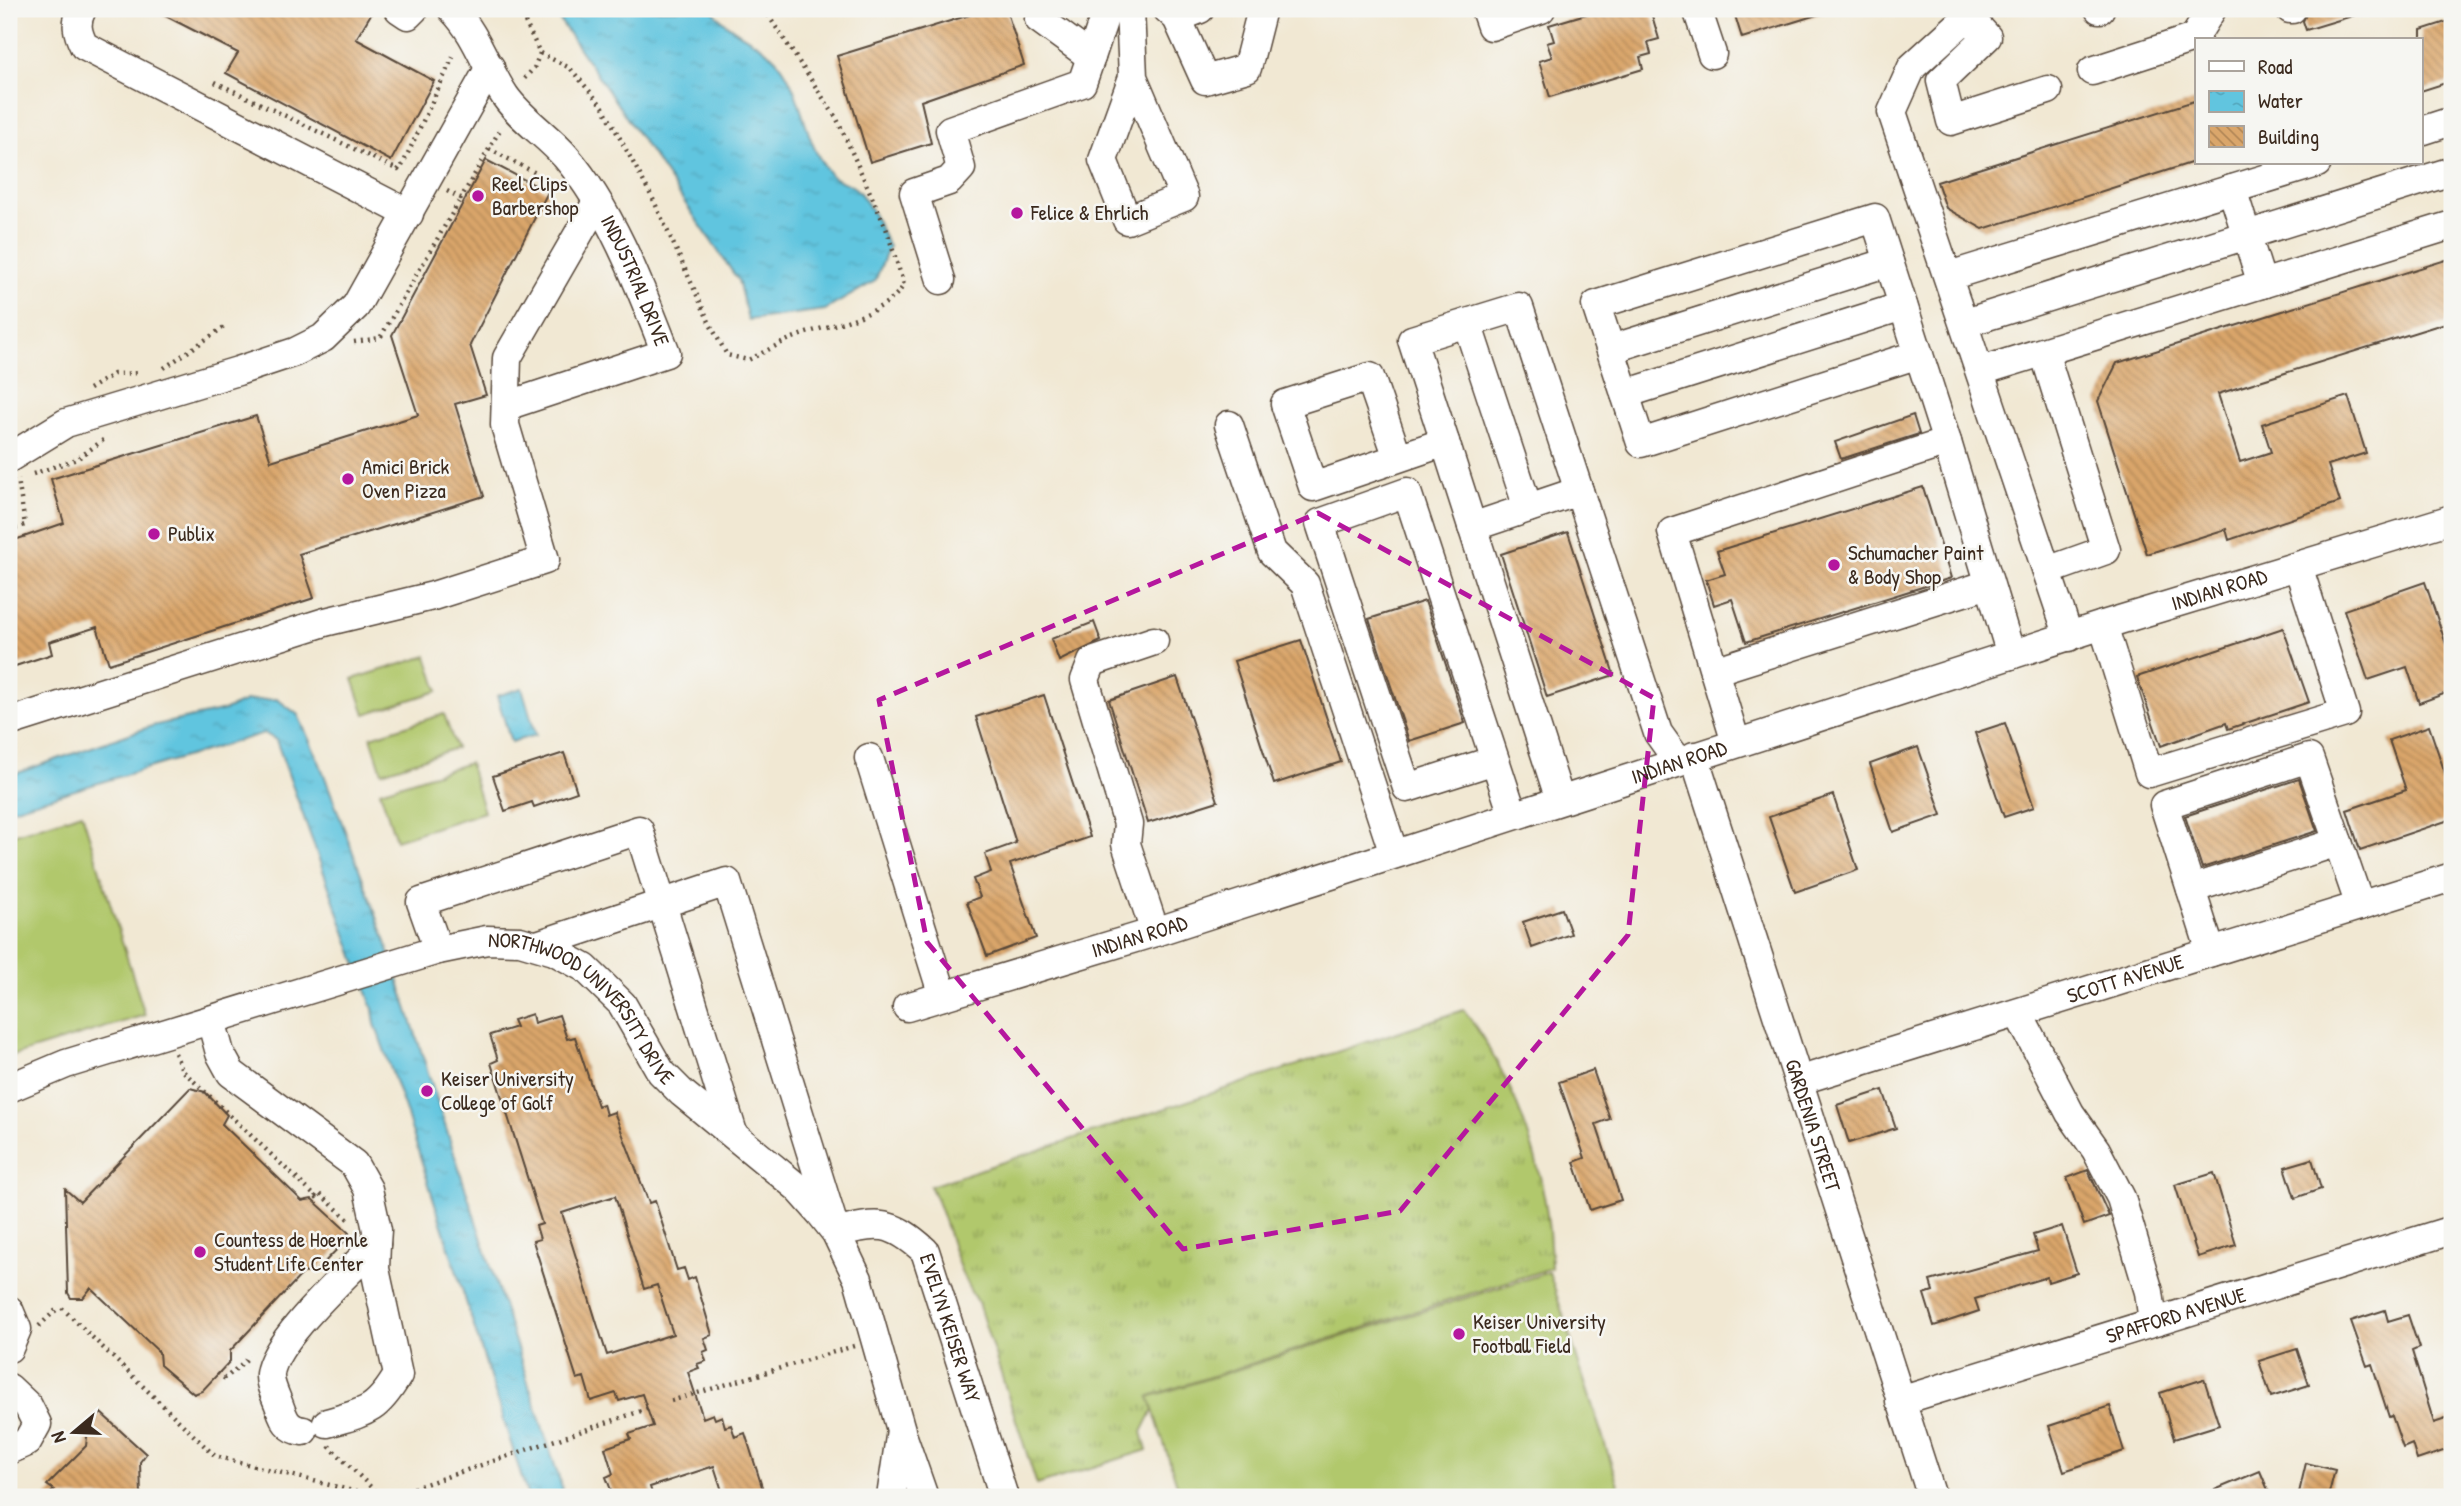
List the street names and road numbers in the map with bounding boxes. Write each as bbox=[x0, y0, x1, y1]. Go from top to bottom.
street label: INDUSTRIAL DRIVE bbox=[594, 210, 677, 350]
street label: INDIAN ROAD bbox=[2168, 561, 2271, 617]
street label: INDIAN ROAD bbox=[1627, 733, 1730, 791]
street label: INDIAN ROAD bbox=[1088, 907, 1191, 964]
street label: NORTHWOOD UNIVERSITY DRIVE bbox=[488, 925, 681, 1091]
street label: SCOTT AVENUE bbox=[2063, 947, 2187, 1010]
street label: GARDENIA STREET bbox=[1778, 1055, 1848, 1196]
street label: EVELYN KEISER WAY bbox=[913, 1250, 988, 1407]
street label: SPAFFORD AVENUE bbox=[2102, 1280, 2250, 1350]

